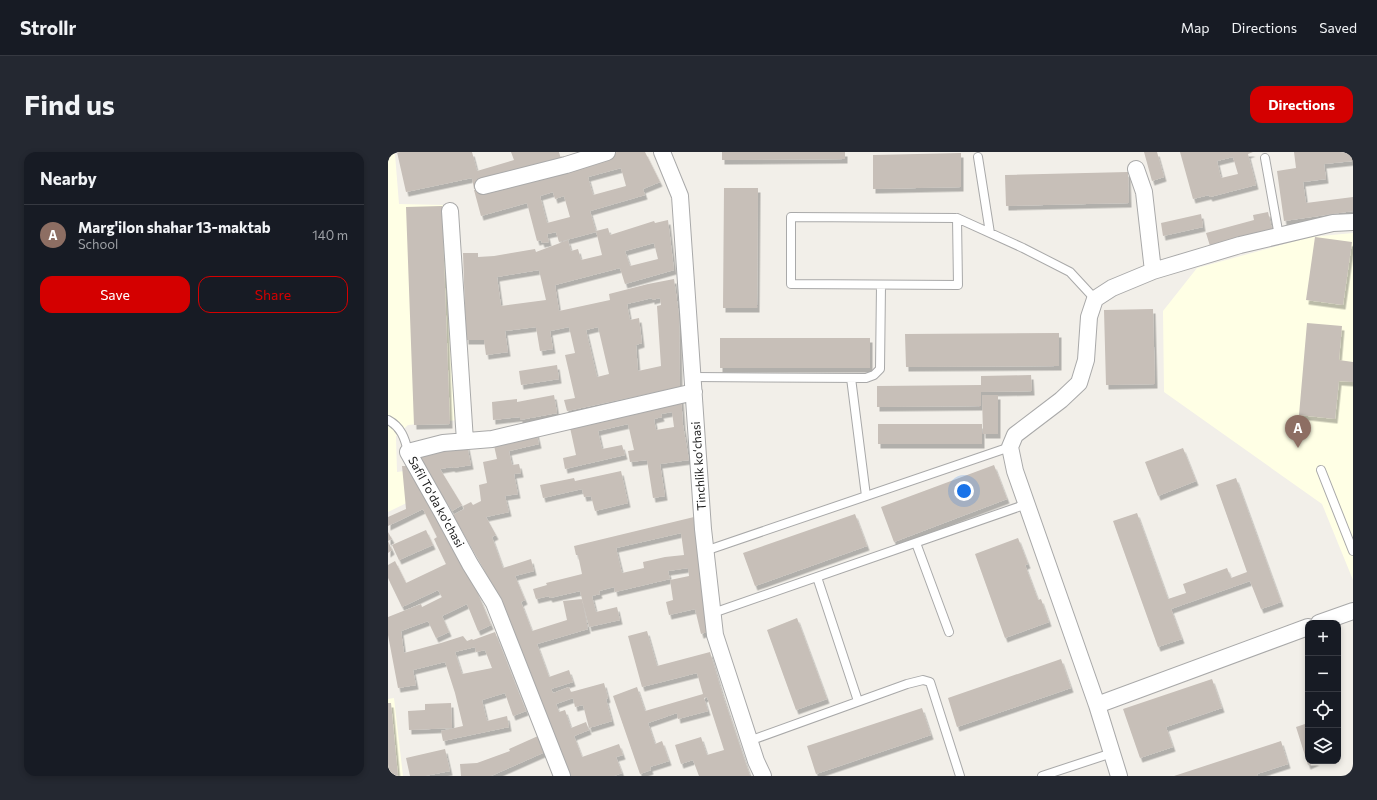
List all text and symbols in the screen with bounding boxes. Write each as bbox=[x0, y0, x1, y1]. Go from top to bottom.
text: Strollr bbox=[20, 16, 76, 39]
text: Map bbox=[1181, 19, 1210, 36]
text: Directions bbox=[1232, 19, 1297, 36]
text: Saved bbox=[1319, 19, 1357, 36]
button: Directions bbox=[1250, 86, 1353, 123]
text: Find us bbox=[24, 87, 115, 121]
text: Nearby bbox=[40, 168, 97, 189]
text: Marg'ilon shahar 13-maktab bbox=[78, 218, 271, 236]
text: A bbox=[48, 227, 58, 243]
text: 140 m bbox=[312, 227, 348, 243]
text: School bbox=[78, 236, 118, 252]
button: Save bbox=[40, 276, 190, 313]
button: Share bbox=[198, 276, 348, 313]
pin: A bbox=[1285, 415, 1311, 448]
street label: Tinchlik koʻchasi bbox=[688, 421, 708, 511]
street label: Safil To'da ko'chasi bbox=[406, 454, 468, 549]
your location bbox=[954, 481, 974, 501]
map controls bbox=[1305, 620, 1341, 764]
button: + bbox=[1305, 620, 1341, 656]
button: − bbox=[1305, 656, 1341, 692]
button: locate bbox=[1305, 692, 1341, 728]
button: layers bbox=[1305, 728, 1341, 764]

